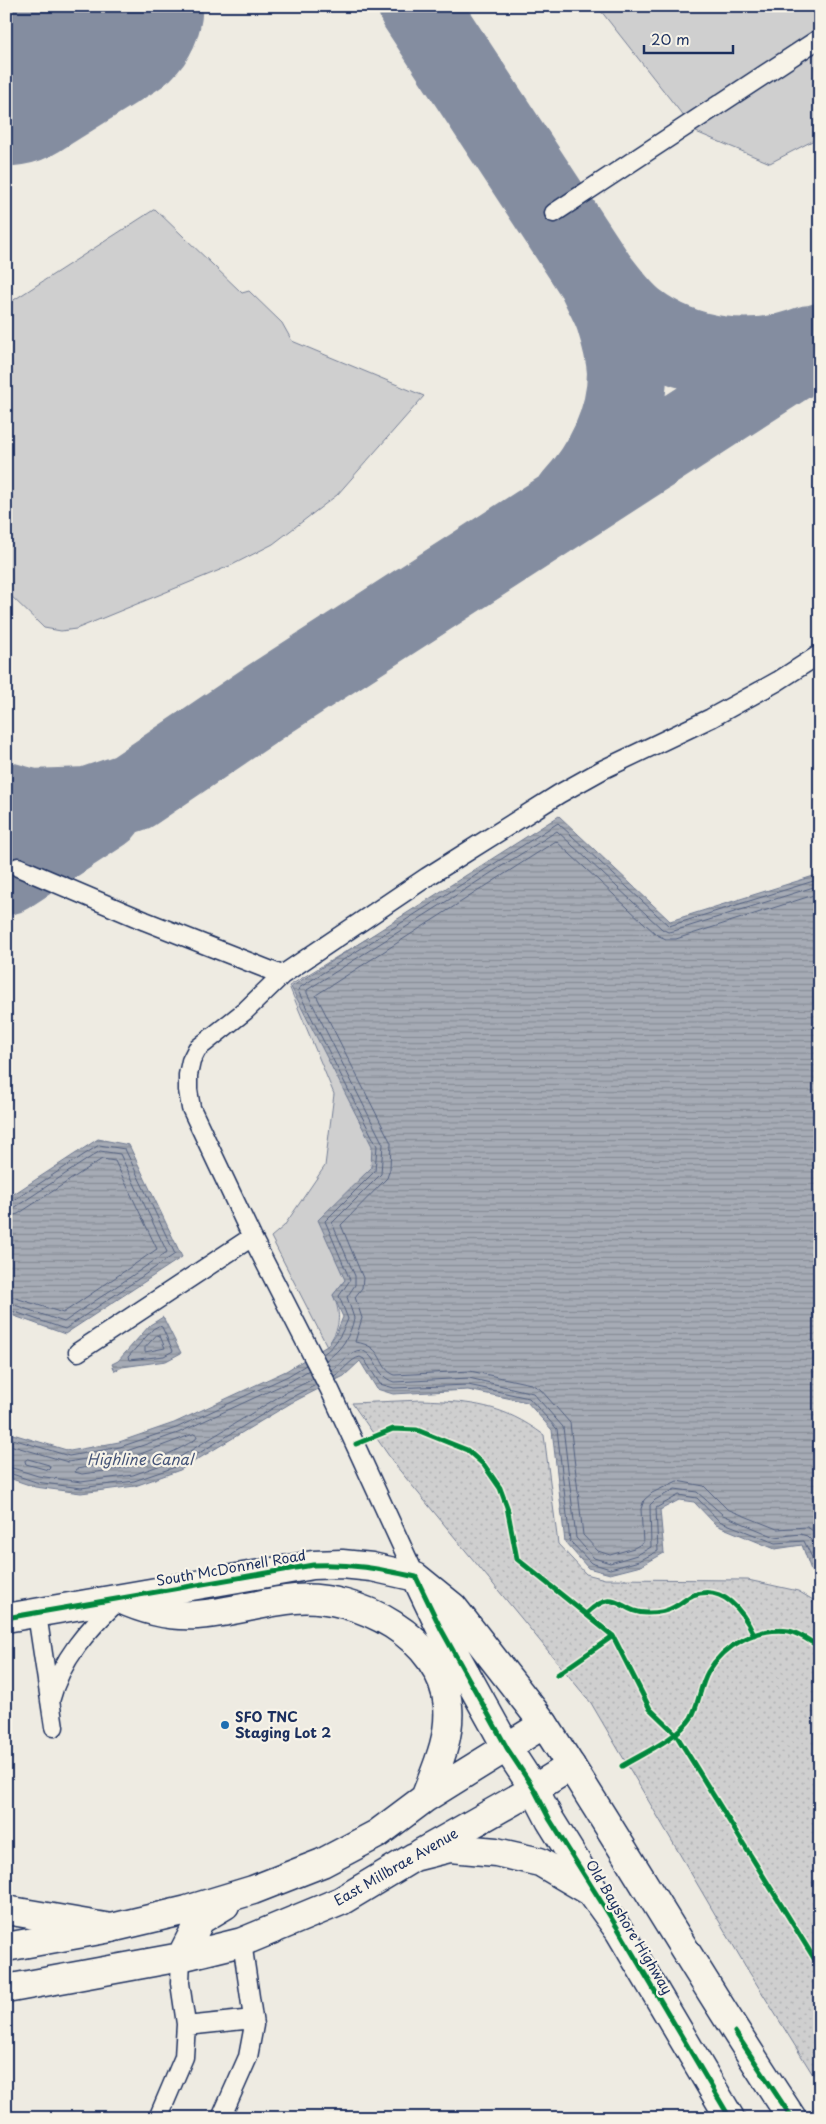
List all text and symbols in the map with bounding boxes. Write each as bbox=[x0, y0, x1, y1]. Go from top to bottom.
scale bar bbox=[644, 22, 732, 54]
text: 20 m bbox=[651, 27, 690, 50]
water label: Highline Canal bbox=[87, 1447, 196, 1470]
street label: South McDonnell Road bbox=[154, 1544, 307, 1591]
place label: SFO TNC Staging Lot 2 bbox=[235, 1706, 331, 1743]
marker: SFO TNC Staging Lot 2 bbox=[219, 1719, 231, 1731]
street label: East Millbrae Avenue bbox=[330, 1822, 462, 1911]
street label: Old Bayshore Highway bbox=[581, 1856, 678, 1998]

